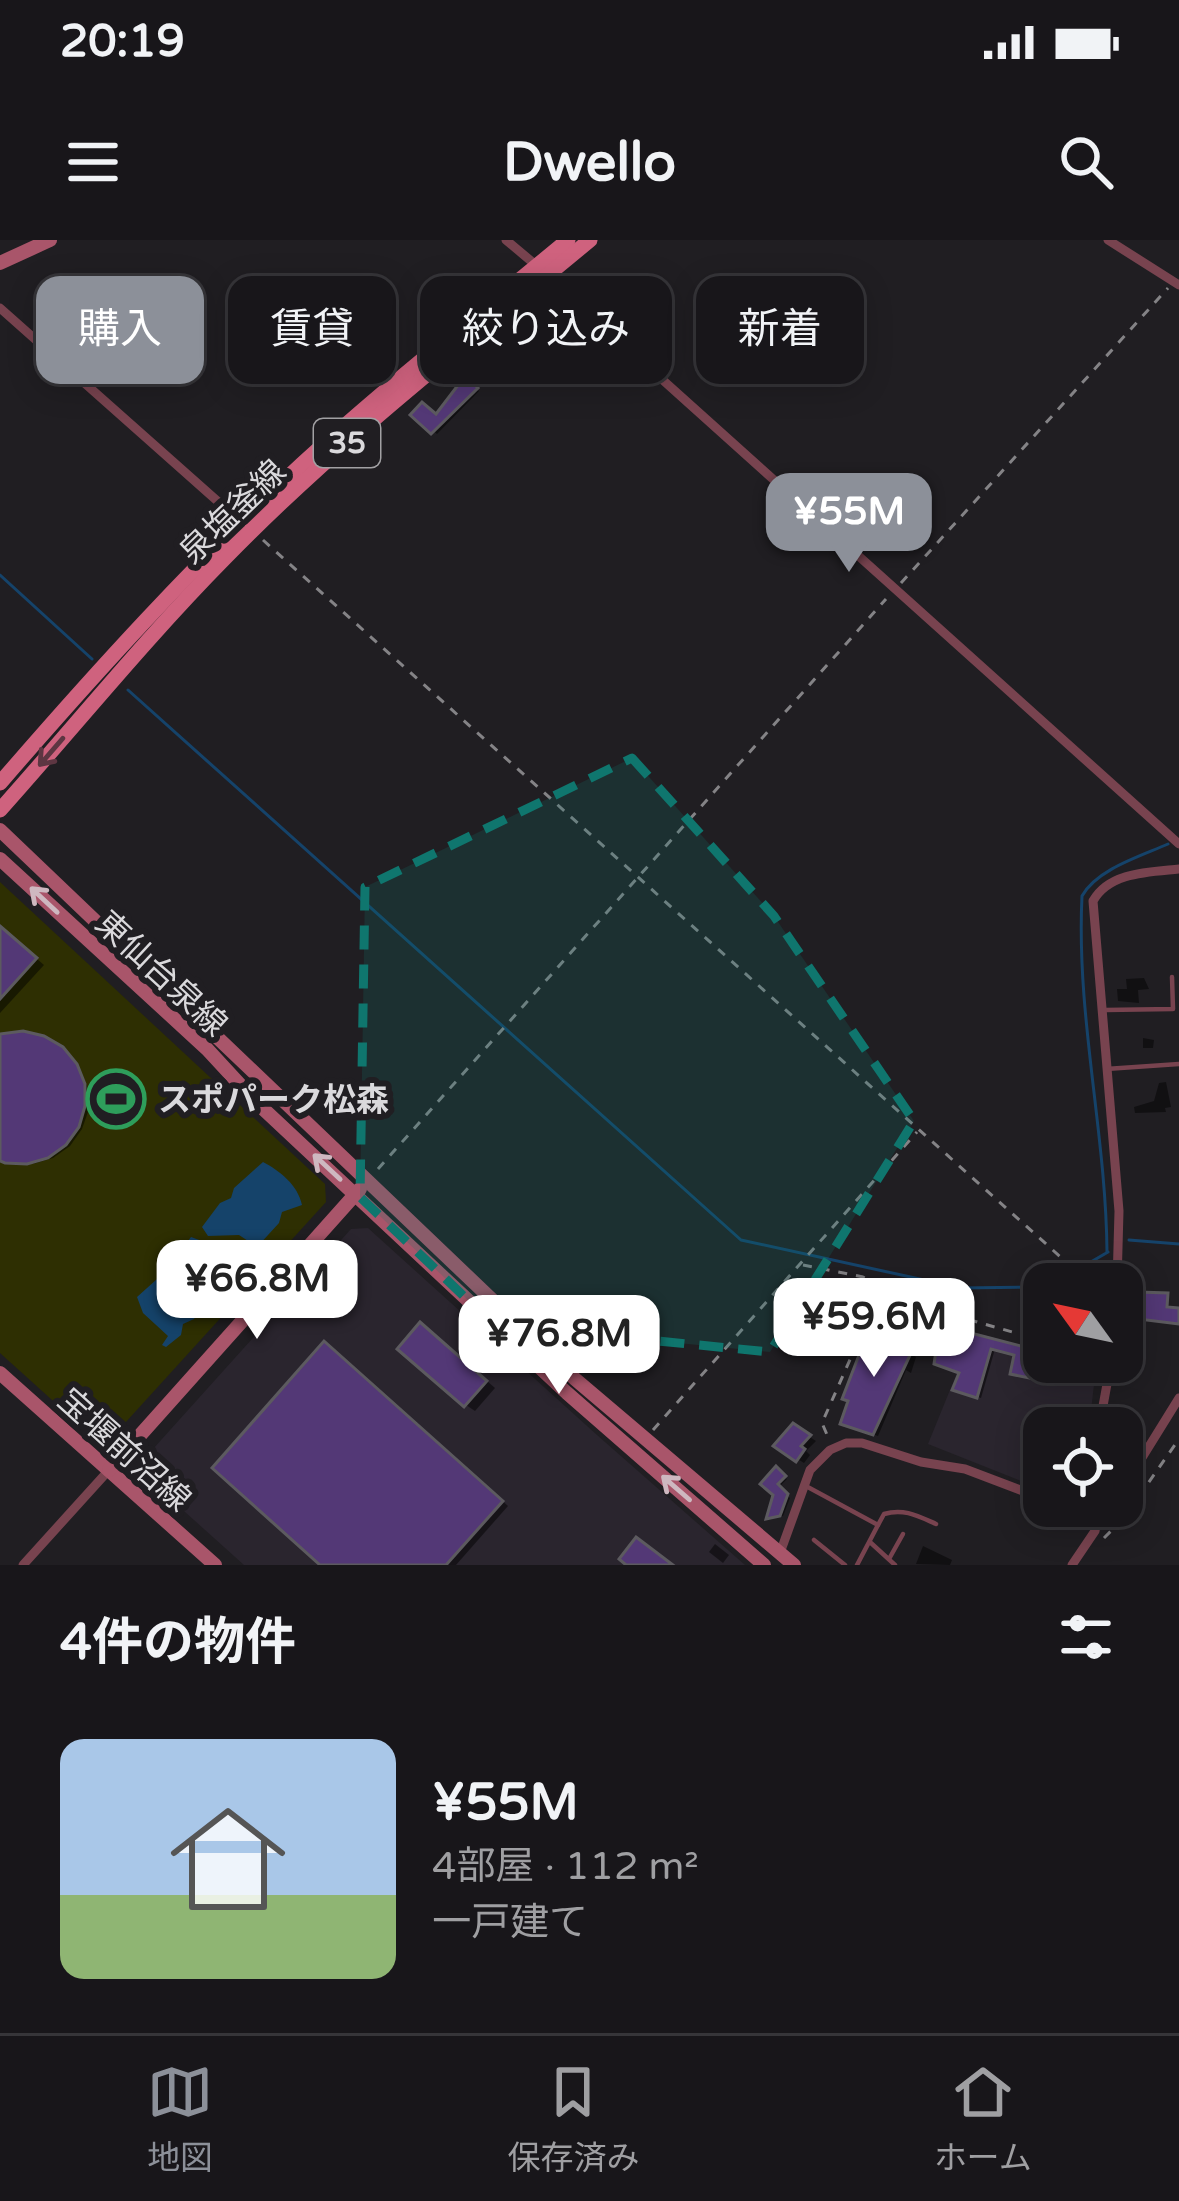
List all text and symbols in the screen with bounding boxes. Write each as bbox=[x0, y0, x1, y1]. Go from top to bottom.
text: 20:19 bbox=[60, 15, 185, 69]
icon: menu bbox=[60, 129, 126, 195]
icon: search bbox=[1053, 129, 1119, 195]
text: Dwello bbox=[503, 130, 676, 195]
chip: 購入 bbox=[36, 276, 204, 384]
chip: 賃貸 bbox=[228, 276, 396, 384]
chip: 絞り込み bbox=[420, 276, 672, 384]
chip: 新着 bbox=[696, 276, 864, 384]
road number: 35 bbox=[314, 419, 380, 467]
street label: 泉塩釜線 bbox=[172, 452, 294, 572]
pin: ¥55M bbox=[778, 473, 920, 575]
text: ¥55M bbox=[793, 488, 905, 535]
one-way arrow bbox=[37, 736, 65, 767]
one-way arrow bbox=[29, 887, 59, 914]
street label: 東仙台泉線 bbox=[87, 904, 235, 1045]
sports icon: スポパーク松森 bbox=[85, 1068, 147, 1130]
place label: スポパーク松森 bbox=[158, 1081, 389, 1120]
one-way arrow bbox=[313, 1154, 343, 1182]
pin: ¥66.8M bbox=[159, 1240, 355, 1342]
text: ¥66.8M bbox=[184, 1255, 330, 1302]
north arrow bbox=[1023, 1263, 1143, 1383]
map controls bbox=[1023, 1263, 1143, 1527]
pin: ¥59.6M bbox=[776, 1278, 972, 1380]
text: ¥59.6M bbox=[801, 1293, 947, 1340]
pin: ¥76.8M bbox=[461, 1295, 657, 1397]
text: ¥76.8M bbox=[486, 1310, 632, 1357]
street label: 宝堰前沼線 bbox=[50, 1380, 198, 1520]
button: locate bbox=[1023, 1407, 1143, 1527]
one-way arrow bbox=[661, 1475, 692, 1503]
icon: filters bbox=[1053, 1604, 1119, 1670]
text: 4件の物件 bbox=[60, 1612, 296, 1674]
text: ¥55M bbox=[432, 1772, 579, 1834]
icon: home bbox=[156, 1787, 300, 1931]
text: 4部屋 · 112 m² bbox=[432, 1843, 699, 1890]
text: 一戸建て bbox=[432, 1899, 588, 1946]
tab: 地図 bbox=[147, 2059, 213, 2179]
tab: 保存済み bbox=[507, 2059, 639, 2179]
tab: ホーム bbox=[934, 2059, 1032, 2179]

